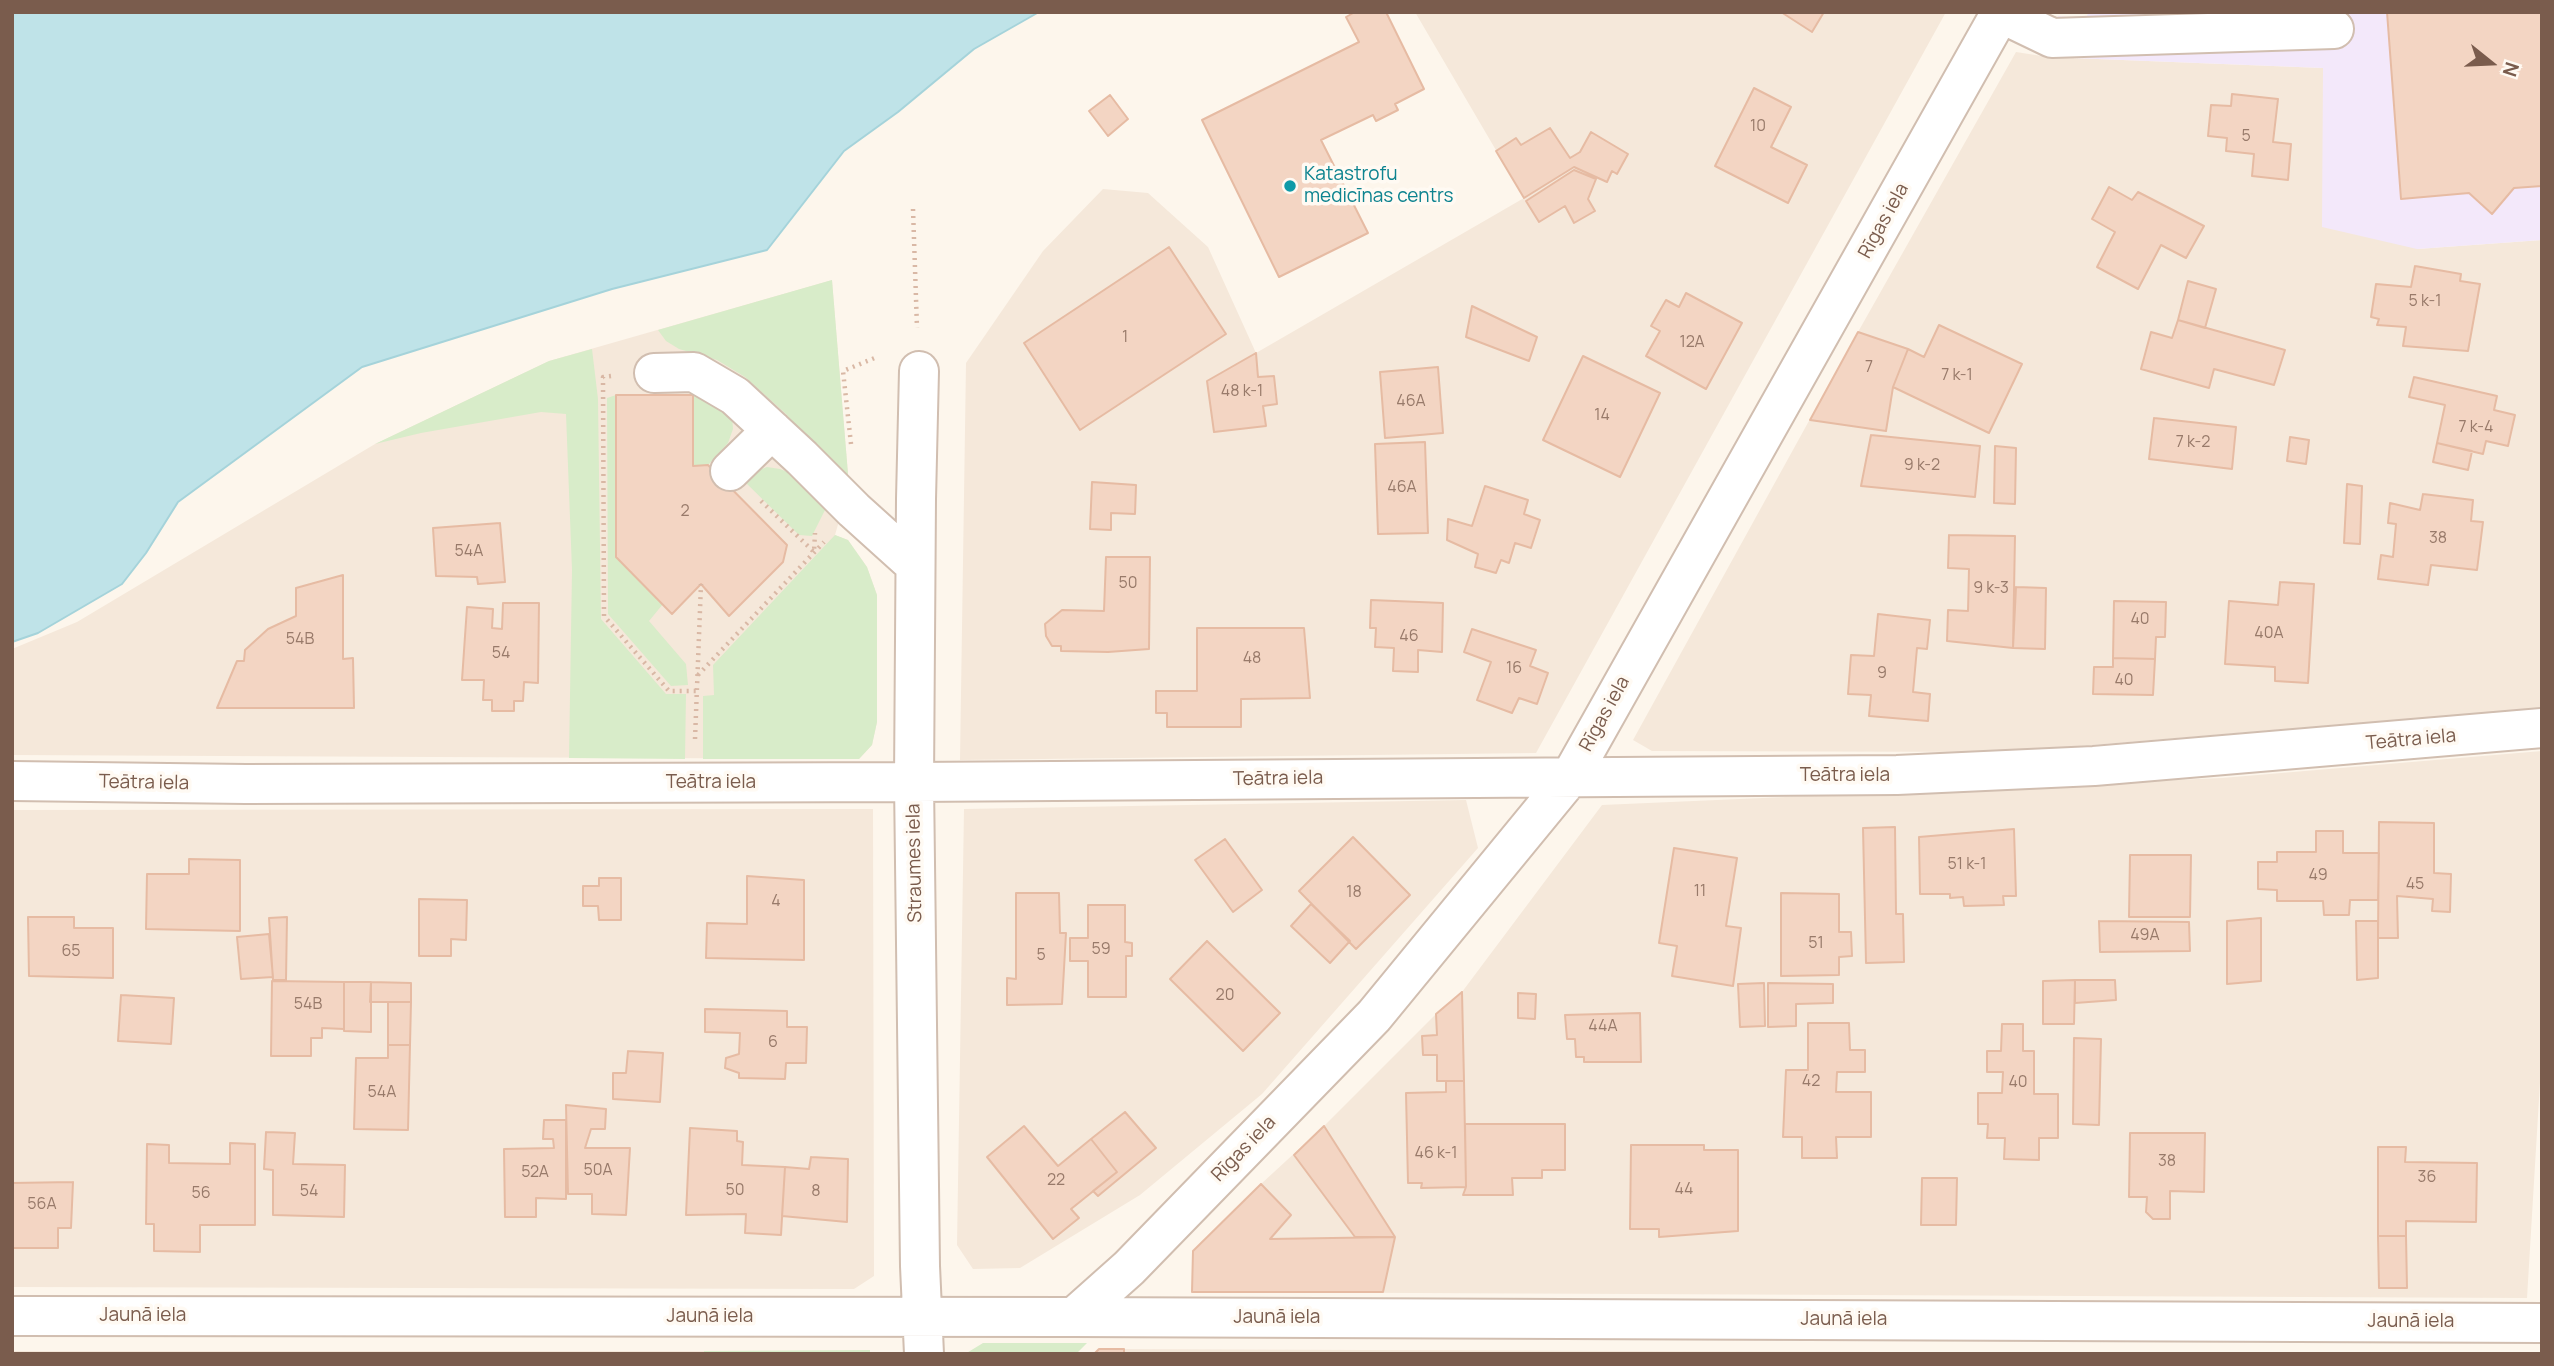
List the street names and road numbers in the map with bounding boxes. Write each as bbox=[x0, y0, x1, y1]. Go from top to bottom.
street label: Rīgas iela bbox=[1854, 179, 1914, 263]
street label: Rīgas iela bbox=[1575, 672, 1635, 756]
street label: Teātra iela bbox=[2365, 725, 2457, 755]
street label: Teātra iela bbox=[1800, 765, 1890, 787]
street label: Teātra iela bbox=[1233, 767, 1323, 791]
street label: Teātra iela bbox=[99, 771, 189, 795]
street label: Teātra iela bbox=[666, 772, 756, 794]
street label: Straumes iela bbox=[903, 803, 927, 923]
street label: Rīgas iela bbox=[1207, 1111, 1281, 1187]
street label: Jaunā iela bbox=[100, 1305, 186, 1327]
street label: Jaunā iela bbox=[667, 1306, 753, 1328]
street label: Jaunā iela bbox=[1234, 1307, 1320, 1329]
street label: Jaunā iela bbox=[1801, 1309, 1887, 1331]
street label: Jaunā iela bbox=[2368, 1311, 2454, 1333]

